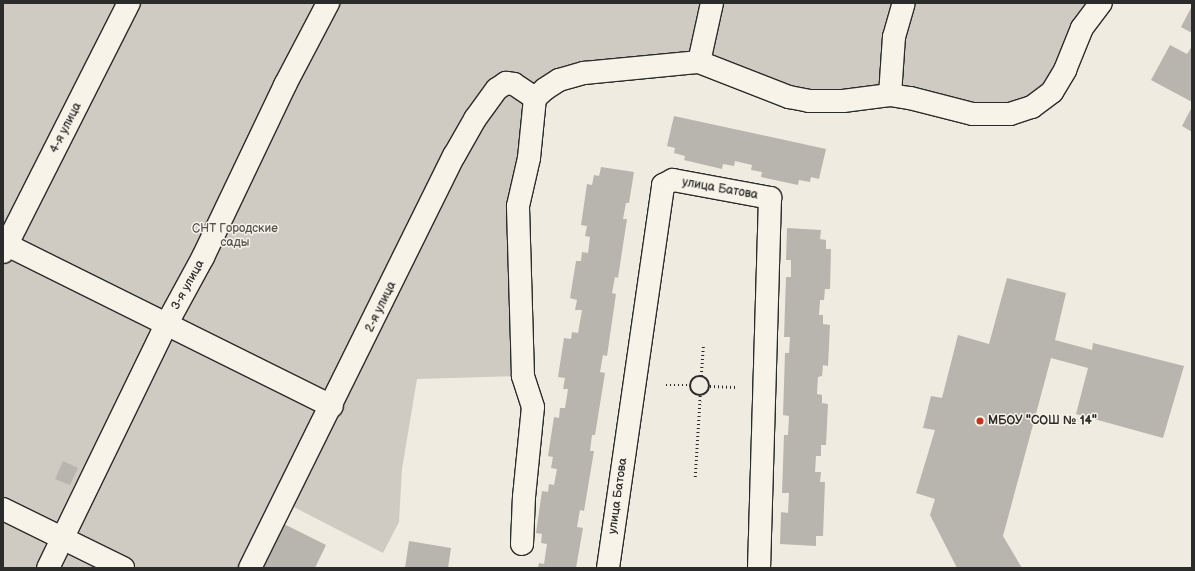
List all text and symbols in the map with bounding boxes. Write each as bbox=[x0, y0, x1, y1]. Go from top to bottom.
street label: 4-я улица bbox=[47, 100, 85, 156]
street label: улица Батова bbox=[681, 175, 759, 203]
park label: СНТ Городские сады bbox=[192, 222, 278, 250]
street label: 3-я улица bbox=[168, 258, 208, 312]
street label: 2-я улица bbox=[363, 279, 399, 335]
place label: МБОУ "СОШ № 14" bbox=[988, 414, 1097, 428]
marker: МБОУ "СОШ № 14" bbox=[975, 416, 985, 426]
street label: улица Батова bbox=[606, 457, 630, 535]

